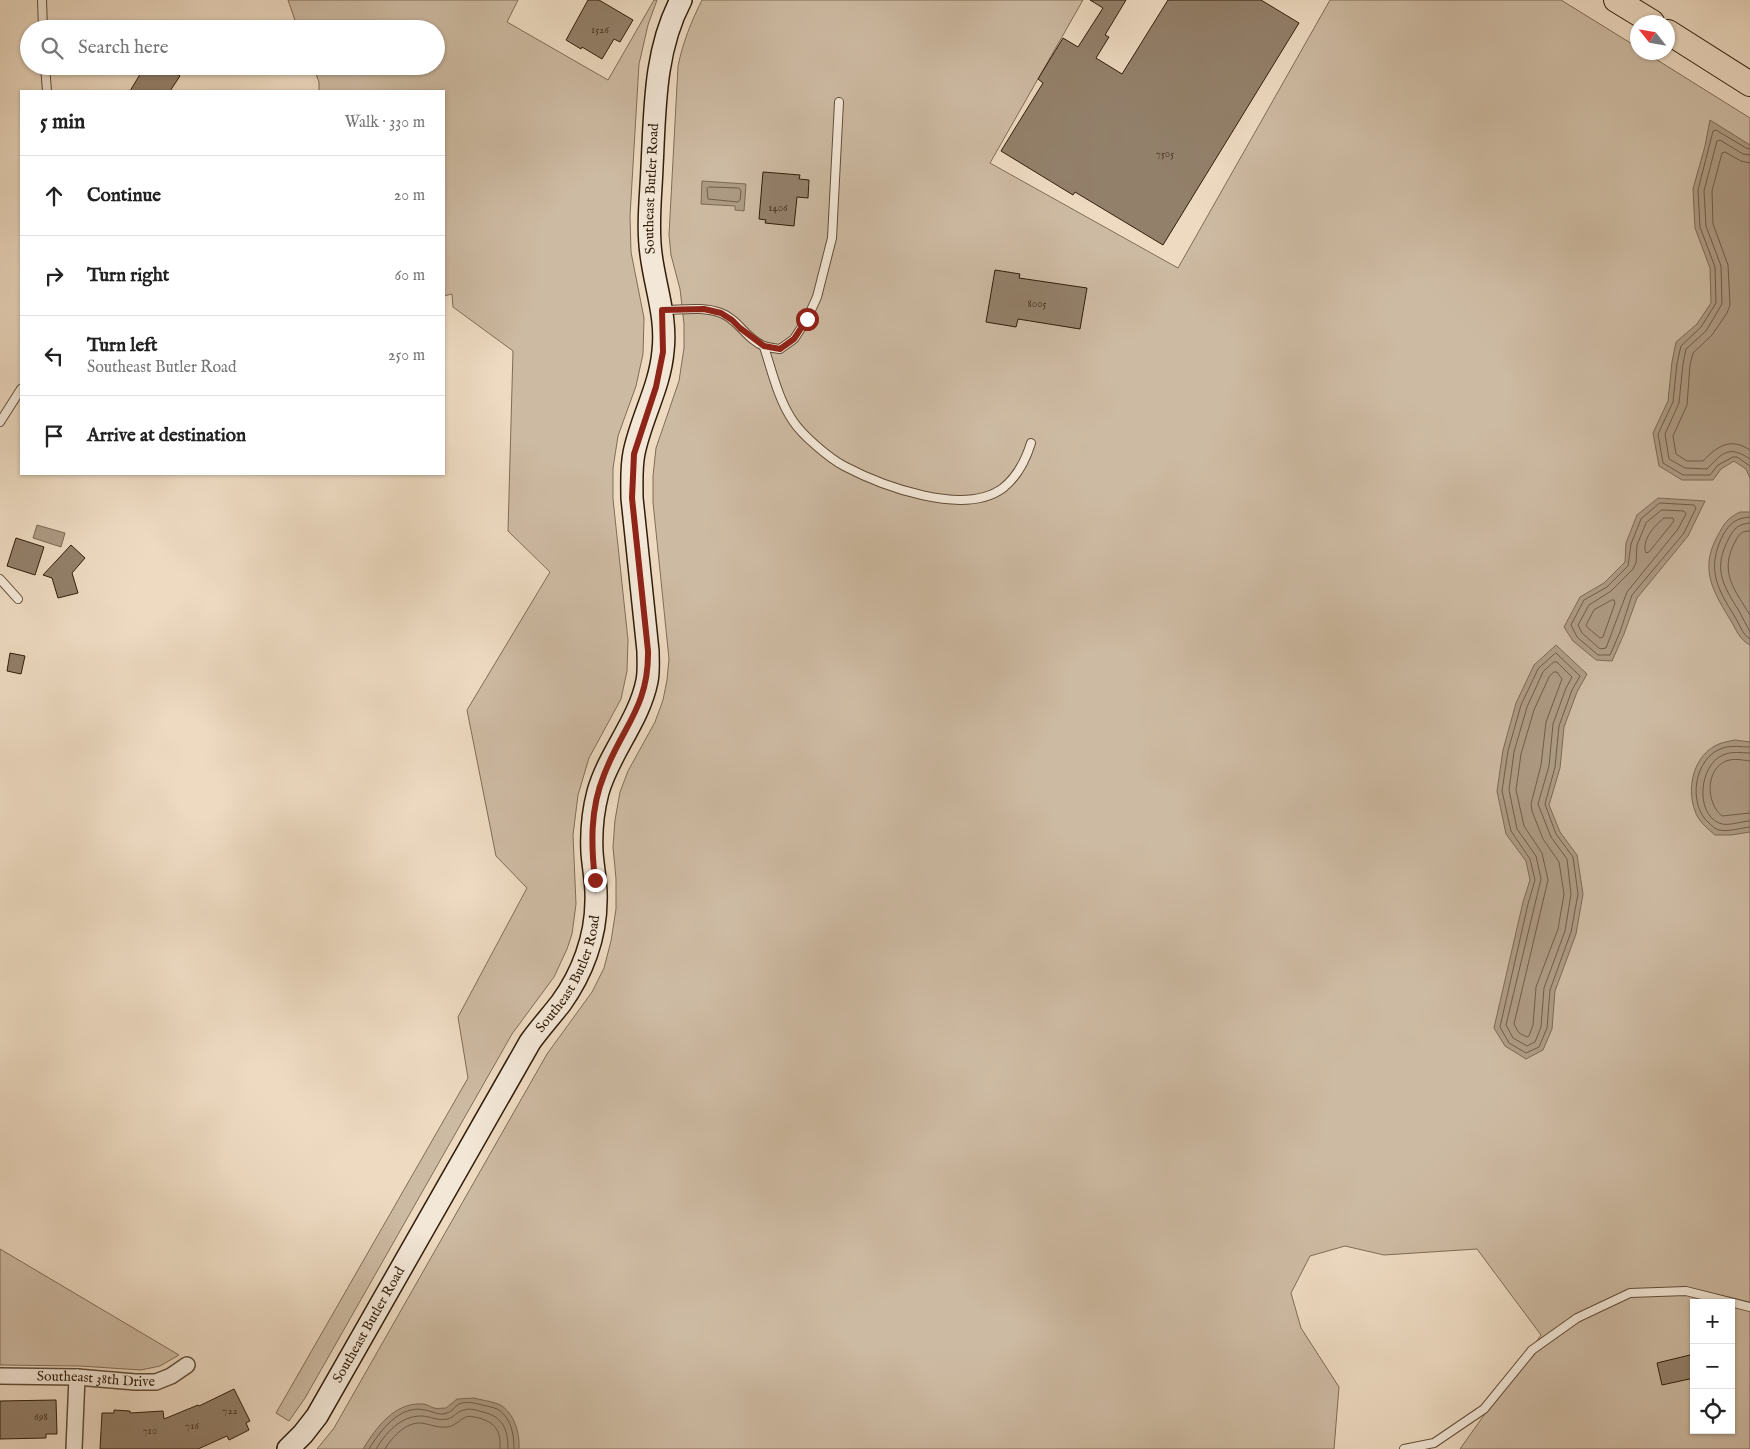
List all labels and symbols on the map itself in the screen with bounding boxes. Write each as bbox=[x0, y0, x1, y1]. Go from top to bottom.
north arrow bbox=[1630, 15, 1675, 60]
house number: 1526 bbox=[591, 23, 609, 37]
street label: Southeast Butler Road bbox=[640, 122, 663, 255]
house number: 7505 bbox=[1156, 147, 1174, 161]
house number: 1406 bbox=[768, 201, 788, 215]
house number: 8005 bbox=[1027, 297, 1047, 311]
route start bbox=[796, 308, 819, 331]
route end bbox=[584, 869, 607, 892]
street label: Southeast Butler Road bbox=[532, 914, 604, 1036]
street label: Southeast Butler Road bbox=[329, 1263, 409, 1386]
street label: Southeast 38th Drive bbox=[37, 1367, 155, 1391]
house number: 722 bbox=[222, 1404, 238, 1418]
house number: 698 bbox=[34, 1410, 48, 1424]
house number: 716 bbox=[185, 1419, 199, 1433]
house number: 710 bbox=[143, 1424, 157, 1438]

